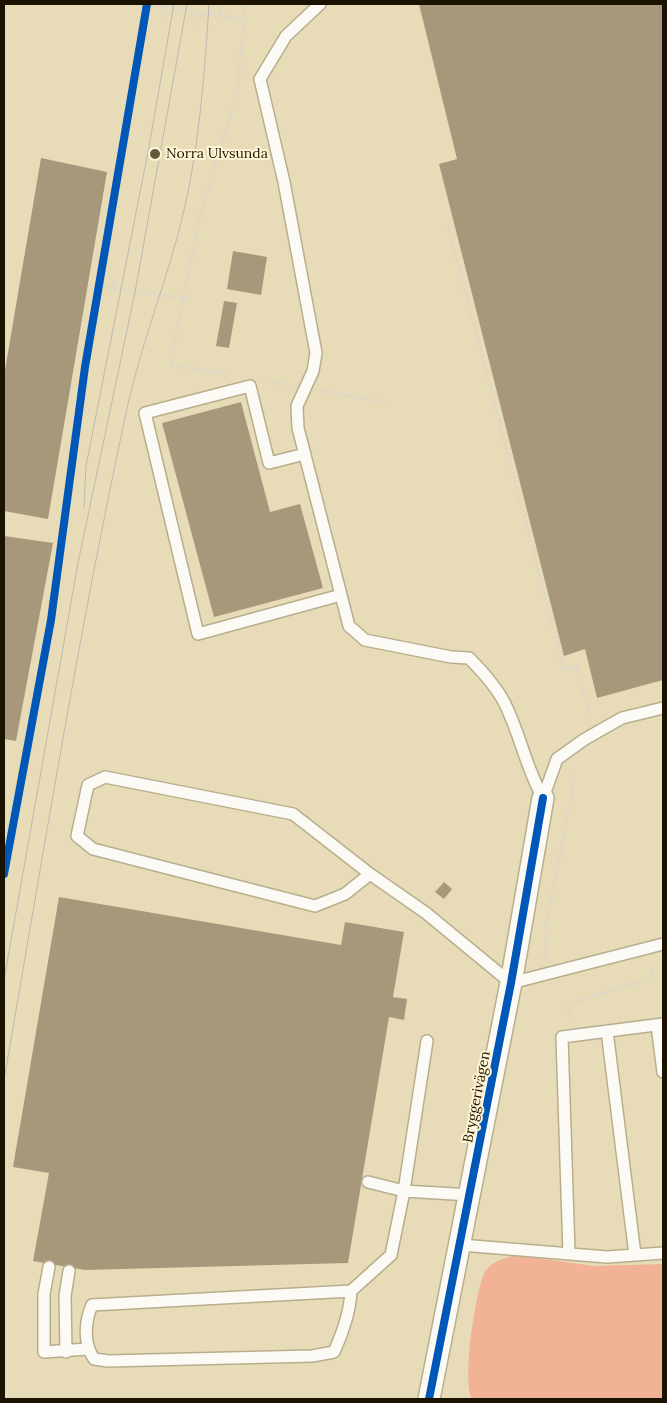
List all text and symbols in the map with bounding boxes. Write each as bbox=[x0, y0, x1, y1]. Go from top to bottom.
place label: Norra Ulvsunda bbox=[166, 146, 268, 162]
marker: Norra Ulvsunda bbox=[148, 147, 162, 161]
street label: Bryggerivägen bbox=[460, 1050, 494, 1144]

